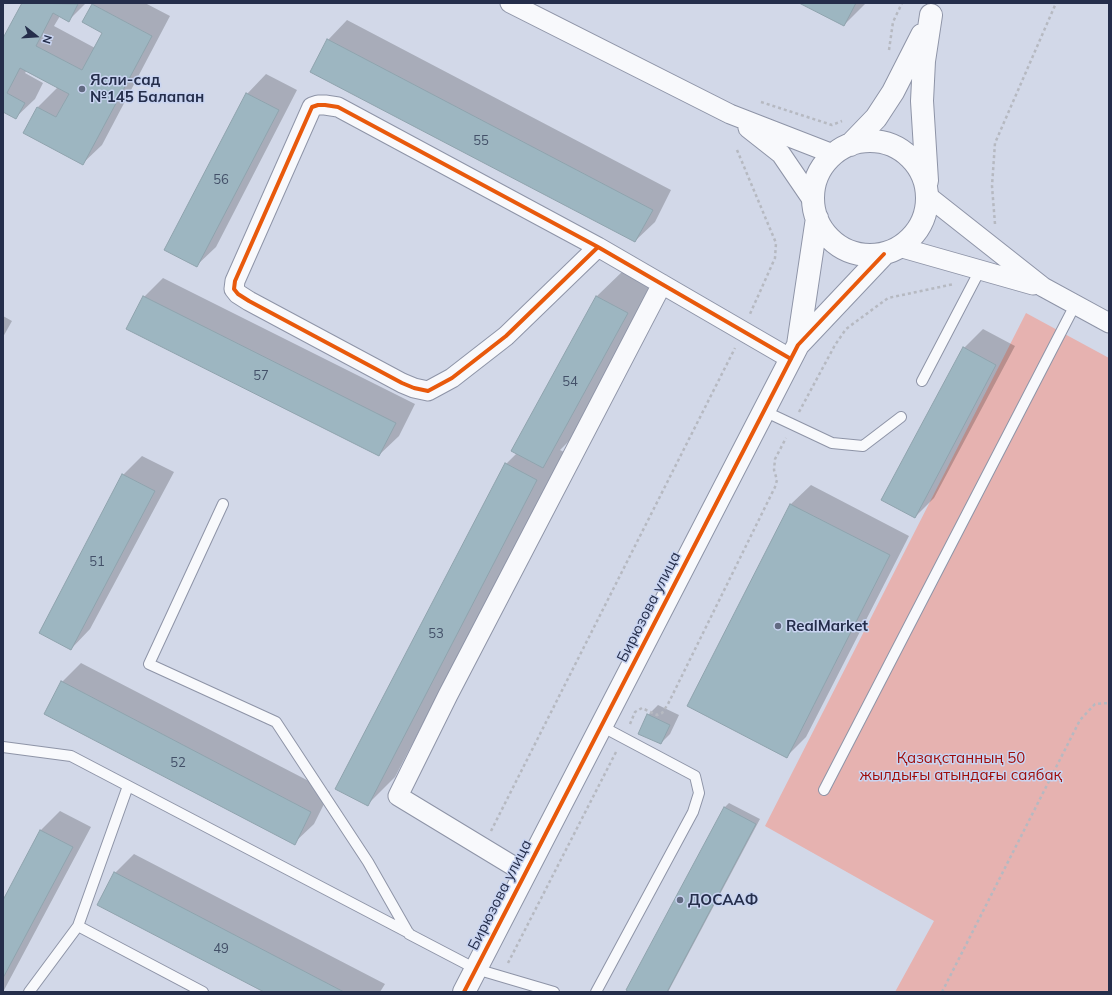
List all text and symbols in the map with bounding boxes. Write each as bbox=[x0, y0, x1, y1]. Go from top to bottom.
north arrow bbox=[16, 16, 56, 56]
text: N bbox=[40, 33, 55, 46]
place label: Ясли-сад №145 Балапан bbox=[90, 71, 204, 106]
marker: Ясли-сад №145 Балапан bbox=[77, 84, 87, 94]
house number: 55 bbox=[473, 133, 489, 149]
house number: 56 bbox=[213, 172, 229, 188]
house number: 57 bbox=[253, 368, 269, 384]
house number: 54 bbox=[562, 374, 578, 390]
street label: Бирюзова улица bbox=[613, 549, 685, 665]
house number: 51 bbox=[89, 554, 105, 570]
place label: RealMarket bbox=[786, 617, 868, 635]
marker: RealMarket bbox=[773, 621, 783, 631]
house number: 53 bbox=[428, 626, 444, 642]
park label: Қазақстанның 50 жылдығы атындағы саябақ bbox=[860, 749, 1062, 784]
house number: 52 bbox=[170, 755, 186, 771]
street label: Бирюзова улица bbox=[464, 837, 536, 953]
place label: ДОСААФ bbox=[688, 891, 758, 909]
marker: ДОСААФ bbox=[675, 895, 685, 905]
house number: 49 bbox=[213, 941, 229, 957]

